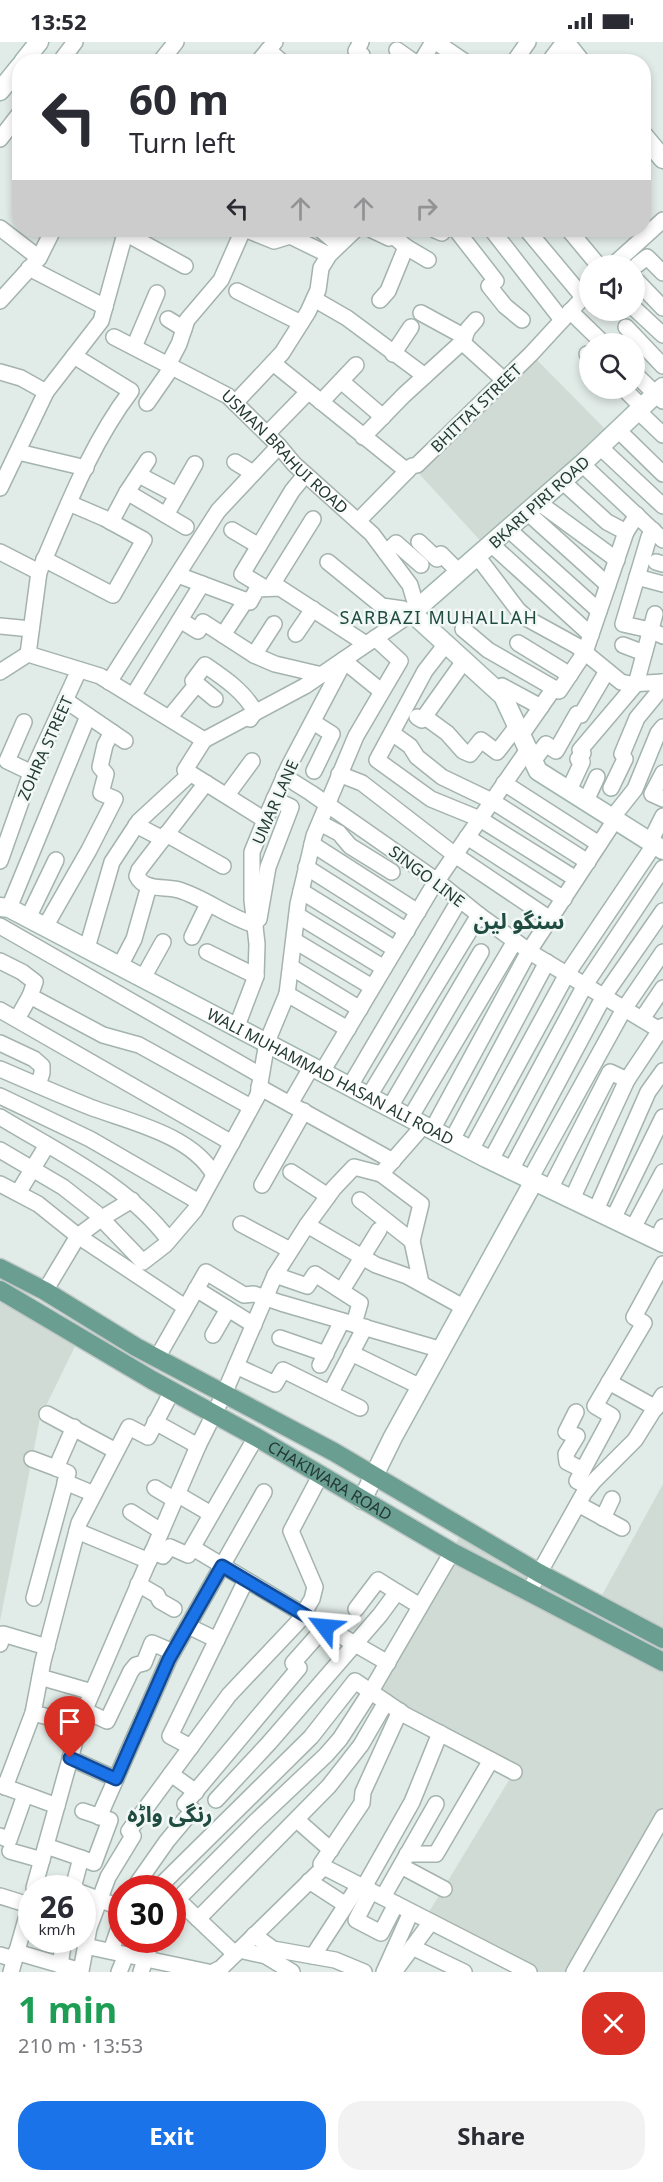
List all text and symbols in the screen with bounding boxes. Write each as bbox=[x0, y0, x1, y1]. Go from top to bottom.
text: 13:52 bbox=[30, 6, 87, 36]
text: 60 m bbox=[129, 70, 229, 127]
icon: left bbox=[30, 78, 108, 156]
text: Turn left bbox=[129, 124, 235, 161]
icon: left bbox=[221, 192, 254, 225]
icon: ahead bbox=[284, 192, 317, 225]
icon: ahead bbox=[347, 192, 380, 225]
icon: right bbox=[410, 192, 443, 225]
map controls bbox=[579, 255, 645, 399]
button: sound bbox=[579, 255, 645, 321]
button: search bbox=[579, 333, 645, 399]
street label: BHITTAI STREET bbox=[426, 359, 526, 457]
street label: USMAN BRAHUI ROAD bbox=[217, 385, 353, 519]
street label: BKARI PIRI ROAD bbox=[484, 451, 594, 553]
district label: SARBAZI MUHALLAH bbox=[340, 605, 538, 629]
street label: ZOHRA STREET bbox=[12, 692, 78, 804]
street label: UMAR LANE bbox=[247, 756, 303, 848]
street label: SINGO LINE bbox=[385, 840, 469, 912]
district label: سنگو لین bbox=[473, 905, 565, 935]
street label: WALI MUHAMMAD HASAN ALI ROAD bbox=[203, 1003, 458, 1150]
street label: CHAKIWARA ROAD bbox=[264, 1435, 396, 1525]
position arrow bbox=[293, 1595, 357, 1659]
pin bbox=[44, 1696, 95, 1758]
icon: arrive bbox=[53, 1705, 86, 1738]
district label: رنگی واڑہ bbox=[127, 1798, 213, 1828]
speed limit sign: 30 bbox=[108, 1875, 186, 1953]
text: 26 bbox=[40, 1886, 74, 1927]
text: km/h bbox=[39, 1919, 75, 1939]
text: 1 min bbox=[18, 1985, 117, 2034]
button: close bbox=[582, 1992, 645, 2055]
text: 210 m · 13:53 bbox=[18, 2032, 143, 2059]
button: Exit bbox=[18, 2101, 326, 2170]
button: Share bbox=[338, 2101, 645, 2170]

